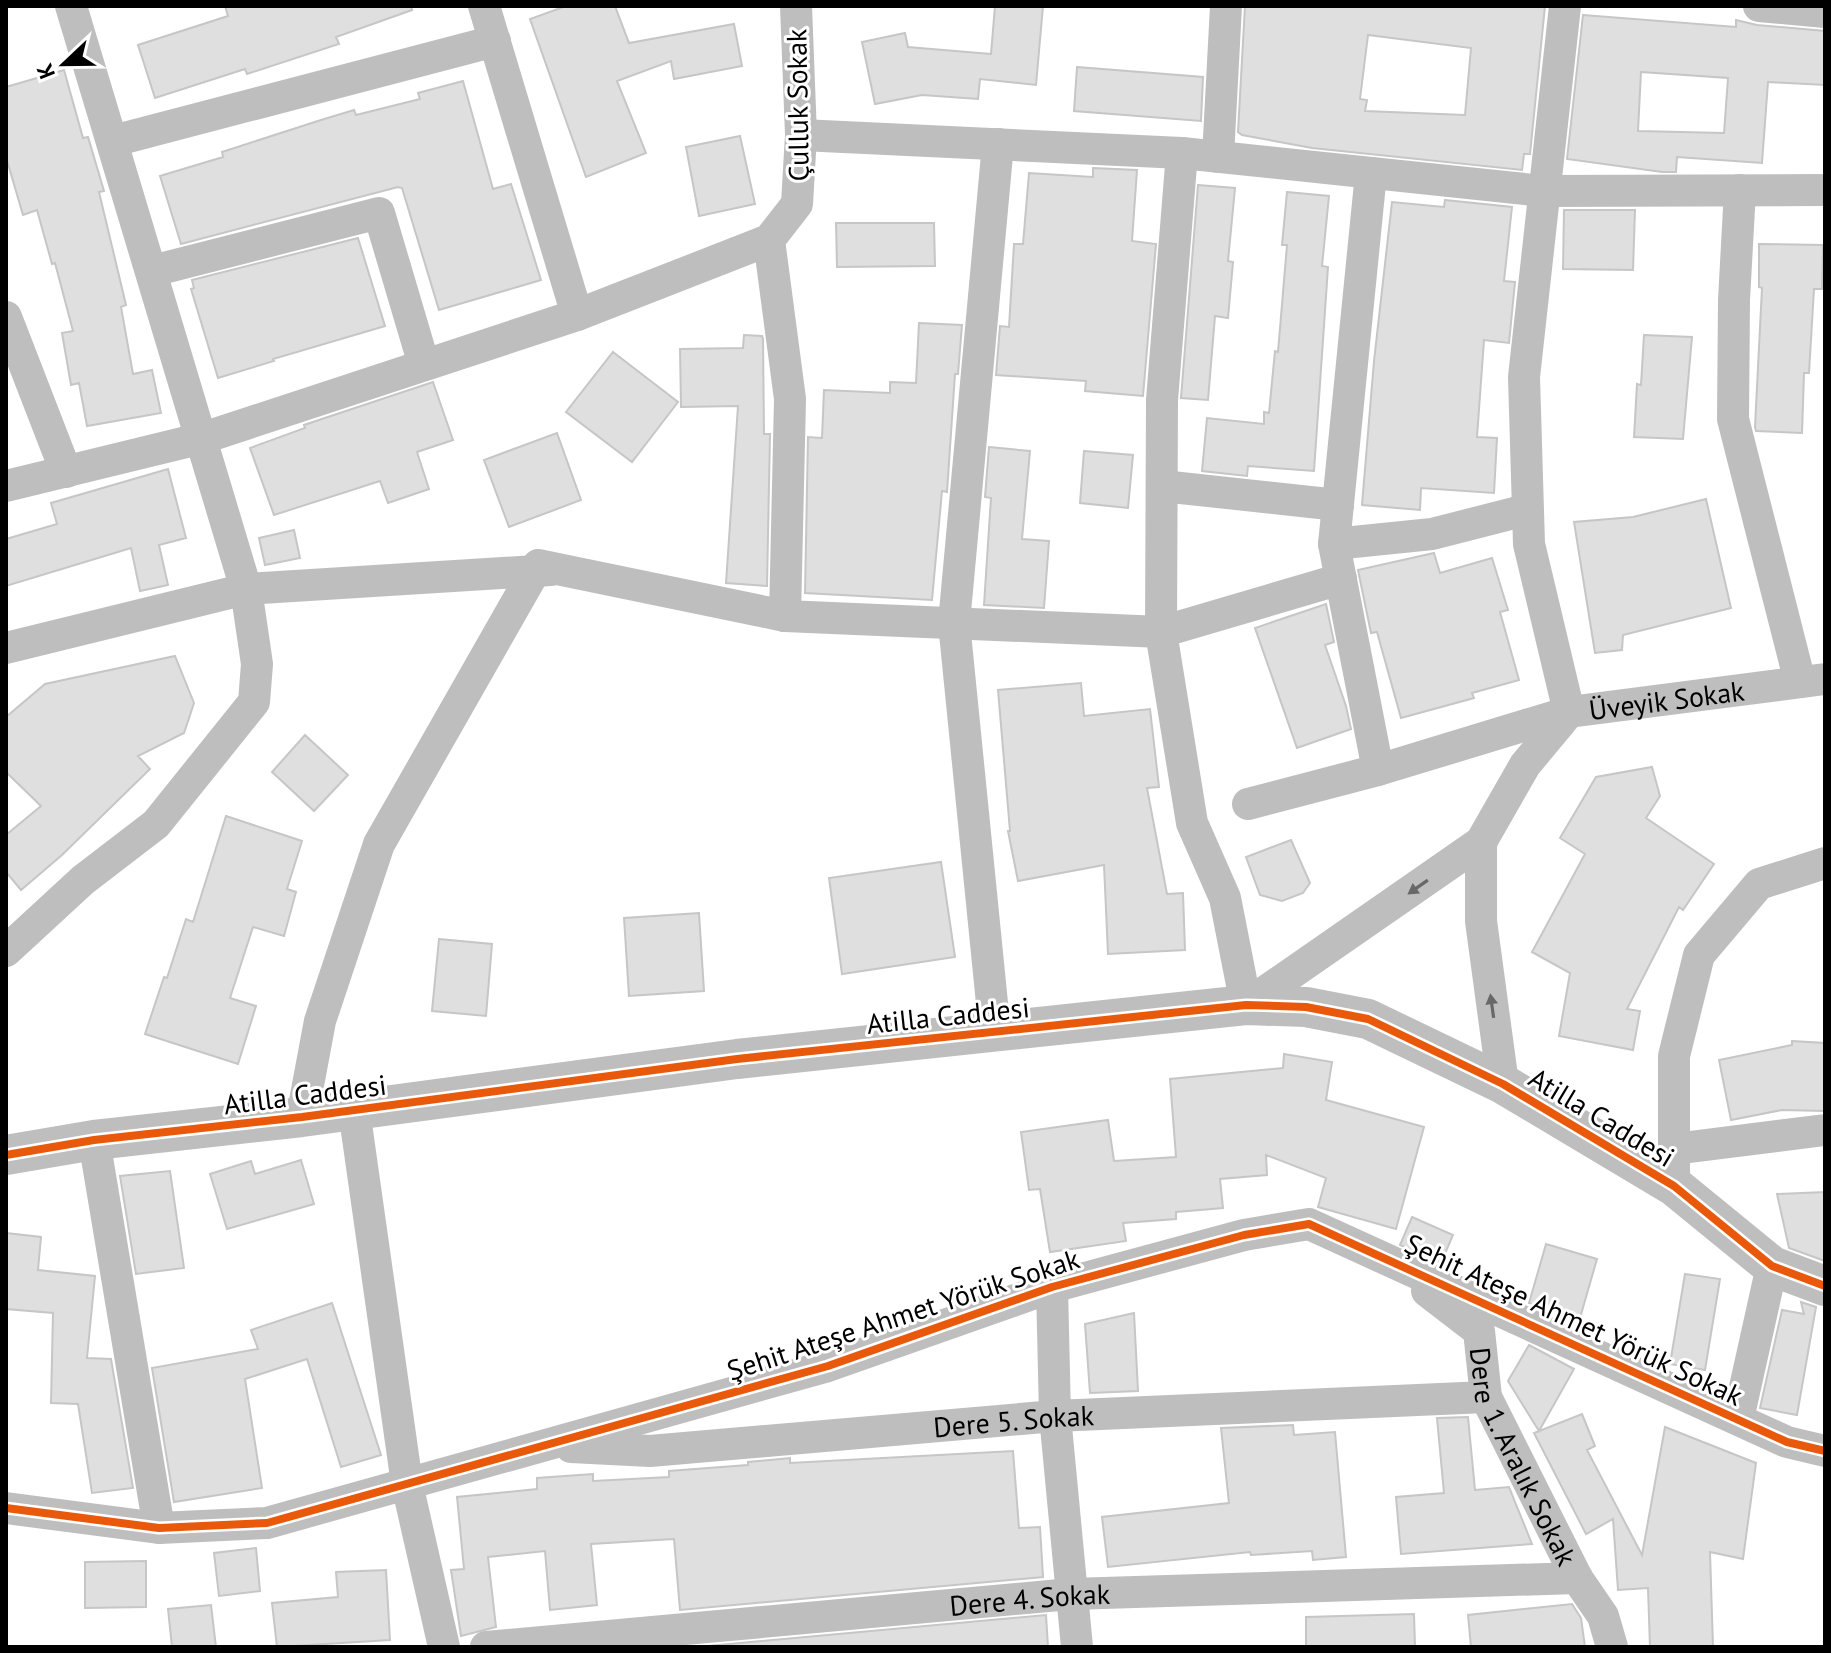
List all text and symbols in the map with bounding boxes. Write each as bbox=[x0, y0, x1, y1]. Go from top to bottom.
north arrow bbox=[24, 24, 104, 104]
street label: Çulluk Sokak bbox=[777, 28, 817, 182]
text: K bbox=[30, 60, 61, 83]
street label: Üveyik Sokak bbox=[1586, 671, 1747, 728]
one-way arrow bbox=[1407, 879, 1428, 895]
street label: Atilla Caddesi bbox=[865, 988, 1031, 1042]
one-way arrow bbox=[1485, 993, 1498, 1018]
street label: Atilla Caddesi bbox=[1522, 1059, 1682, 1175]
street label: Atilla Caddesi bbox=[221, 1066, 389, 1122]
street label: Şehit Ateşe Ahmet Yörük Sokak bbox=[1399, 1224, 1749, 1414]
street label: Şehit Ateşe Ahmet Yörük Sokak bbox=[722, 1239, 1085, 1389]
street label: Dere 1. Aralık Sokak bbox=[1462, 1346, 1586, 1572]
street label: Dere 5. Sokak bbox=[932, 1396, 1095, 1445]
street label: Dere 4. Sokak bbox=[948, 1574, 1111, 1623]

